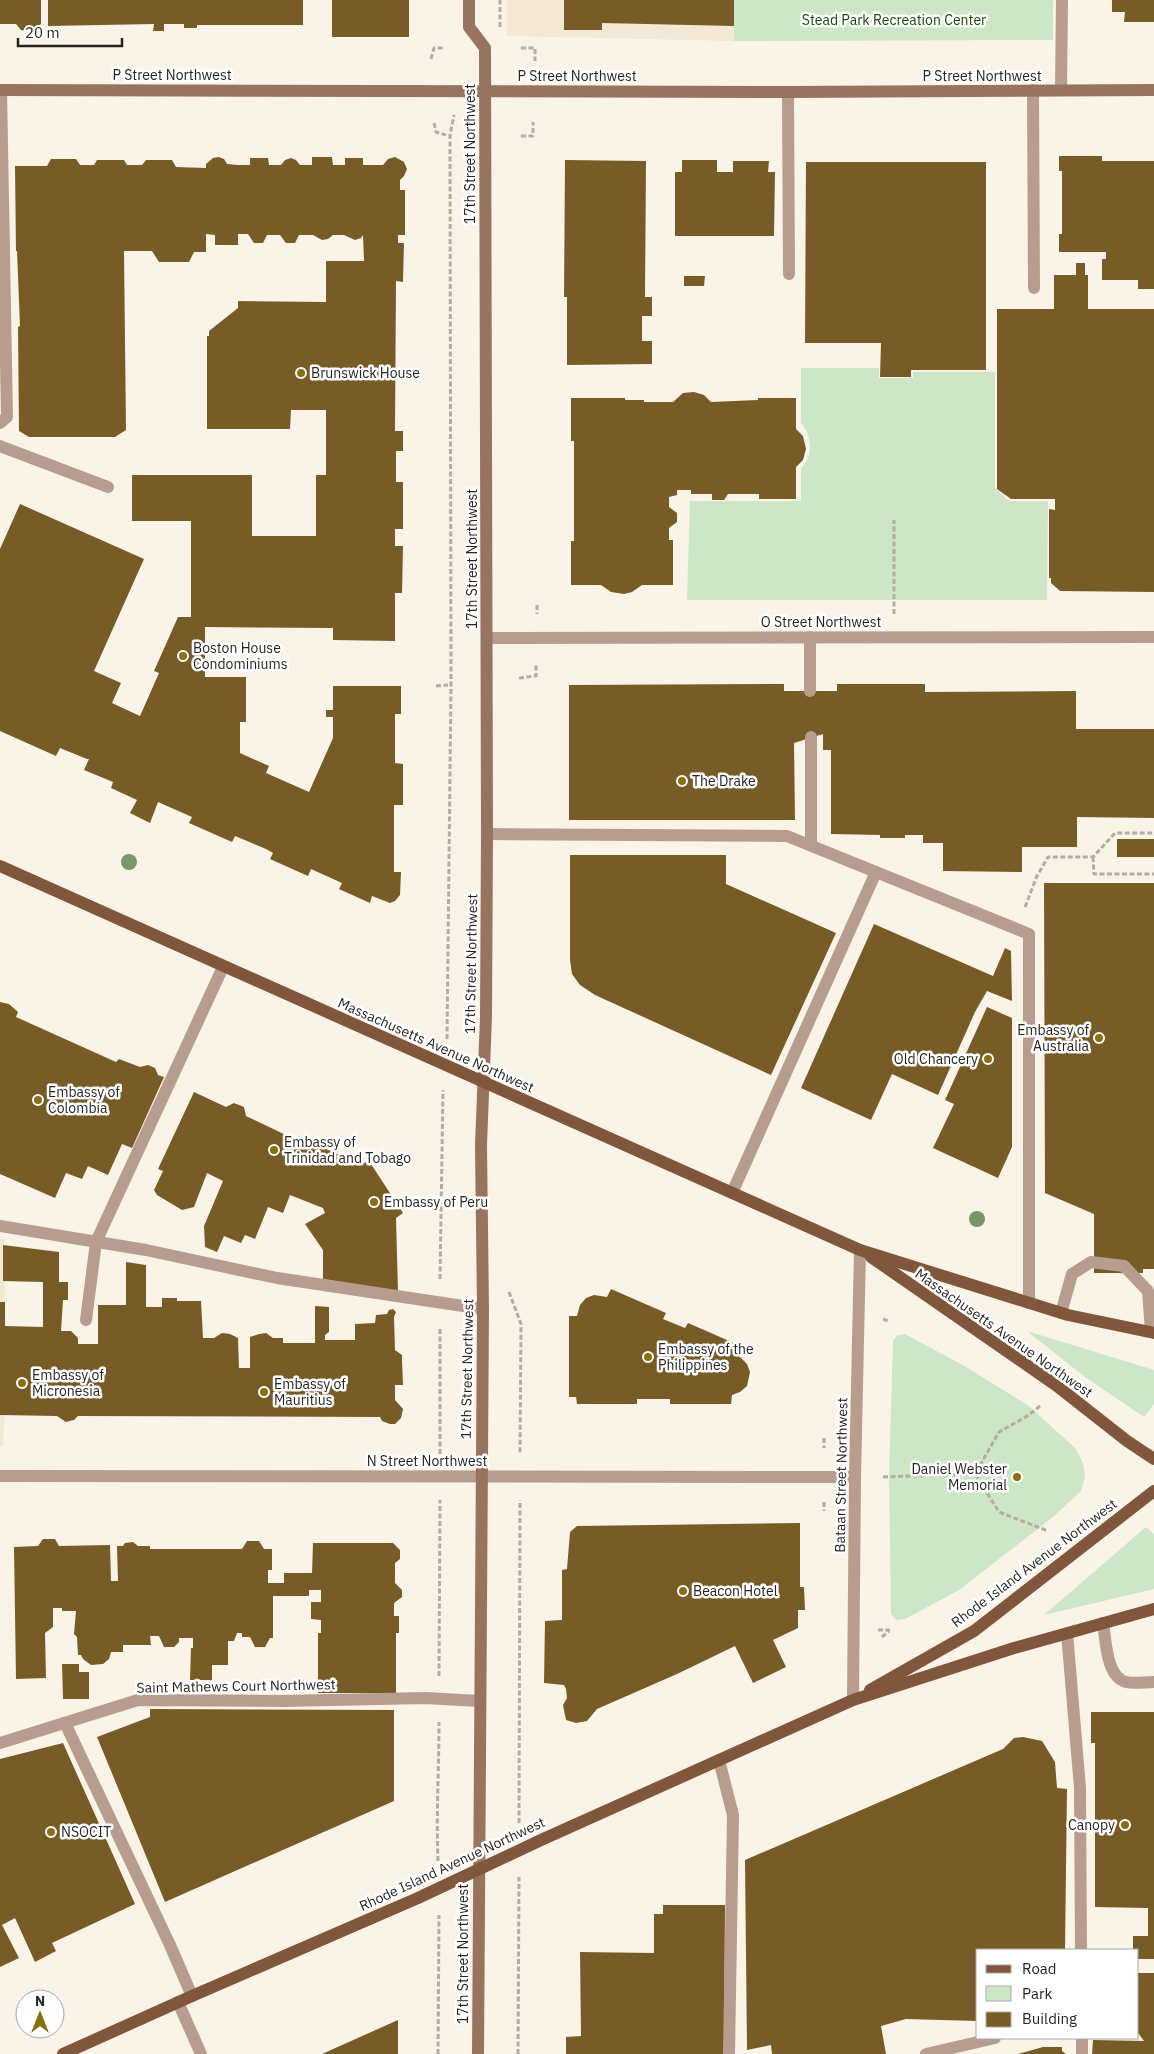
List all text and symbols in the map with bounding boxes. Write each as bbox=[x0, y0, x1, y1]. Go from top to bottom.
park label: Stead Park Recreation Center bbox=[802, 11, 986, 29]
scale bar bbox=[18, 15, 121, 47]
text: 20 m bbox=[25, 23, 60, 42]
street label: P Street Northwest bbox=[112, 66, 232, 84]
street label: P Street Northwest bbox=[517, 67, 637, 85]
street label: P Street Northwest bbox=[922, 67, 1042, 85]
street label: 17th Street Northwest bbox=[461, 84, 479, 224]
place label: Brunswick House bbox=[311, 364, 420, 382]
marker: Brunswick House bbox=[295, 367, 307, 379]
street label: 17th Street Northwest bbox=[463, 489, 481, 629]
street label: O Street Northwest bbox=[761, 613, 881, 631]
place label: Boston House Condominiums bbox=[193, 639, 288, 673]
marker: Boston House Condominiums bbox=[177, 650, 189, 662]
place label: The Drake bbox=[692, 772, 756, 790]
marker: The Drake bbox=[676, 775, 688, 787]
street label: 17th Street Northwest bbox=[461, 894, 481, 1034]
street label: Massachusetts Avenue Northwest bbox=[335, 993, 537, 1097]
place label: Embassy of Australia bbox=[1017, 1021, 1090, 1055]
marker: Embassy of Australia bbox=[1093, 1032, 1105, 1044]
place label: Old Chancery bbox=[894, 1050, 978, 1068]
marker: Old Chancery bbox=[982, 1053, 994, 1065]
place label: Embassy of Colombia bbox=[48, 1083, 120, 1117]
marker: Embassy of Colombia bbox=[32, 1094, 44, 1106]
place label: Embassy of Trinidad and Tobago bbox=[284, 1133, 411, 1167]
marker: Embassy of Trinidad and Tobago bbox=[268, 1144, 280, 1156]
place label: Embassy of Peru bbox=[384, 1193, 488, 1211]
marker: Embassy of Peru bbox=[368, 1196, 380, 1208]
street label: Massachusetts Avenue Northwest bbox=[912, 1265, 1096, 1401]
street label: 17th Street Northwest bbox=[457, 1299, 477, 1439]
place label: Embassy of the Philippines bbox=[658, 1340, 754, 1374]
marker: Embassy of the Philippines bbox=[642, 1351, 654, 1363]
place label: Embassy of Micronesia bbox=[32, 1366, 104, 1400]
place label: Embassy of Mauritius bbox=[274, 1375, 346, 1409]
marker: Embassy of Micronesia bbox=[16, 1377, 28, 1389]
marker: Embassy of Mauritius bbox=[258, 1386, 270, 1398]
street label: Bataan Street Northwest bbox=[831, 1397, 851, 1553]
street label: N Street Northwest bbox=[367, 1452, 487, 1470]
place label: Daniel Webster Memorial bbox=[911, 1460, 1007, 1494]
marker: Daniel Webster Memorial bbox=[1011, 1471, 1023, 1483]
street label: Rhode Island Avenue Northwest bbox=[948, 1495, 1120, 1631]
place label: Beacon Hotel bbox=[693, 1582, 778, 1600]
marker: Beacon Hotel bbox=[677, 1585, 689, 1597]
street label: Saint Mathews Court Northwest bbox=[136, 1675, 336, 1697]
street label: Rhode Island Avenue Northwest bbox=[356, 1813, 548, 1915]
place label: Canopy bbox=[1068, 1816, 1115, 1834]
marker: Canopy bbox=[1119, 1819, 1131, 1831]
place label: NSOCIT bbox=[61, 1823, 111, 1841]
marker: NSOCIT bbox=[45, 1826, 57, 1838]
street label: 17th Street Northwest bbox=[454, 1884, 472, 2024]
legend bbox=[976, 1949, 1139, 2039]
text: Road bbox=[1022, 1959, 1057, 1978]
text: Park bbox=[1022, 1984, 1052, 2003]
north arrow bbox=[15, 1989, 65, 2039]
text: N bbox=[35, 1992, 45, 2010]
text: Building bbox=[1022, 2009, 1077, 2028]

